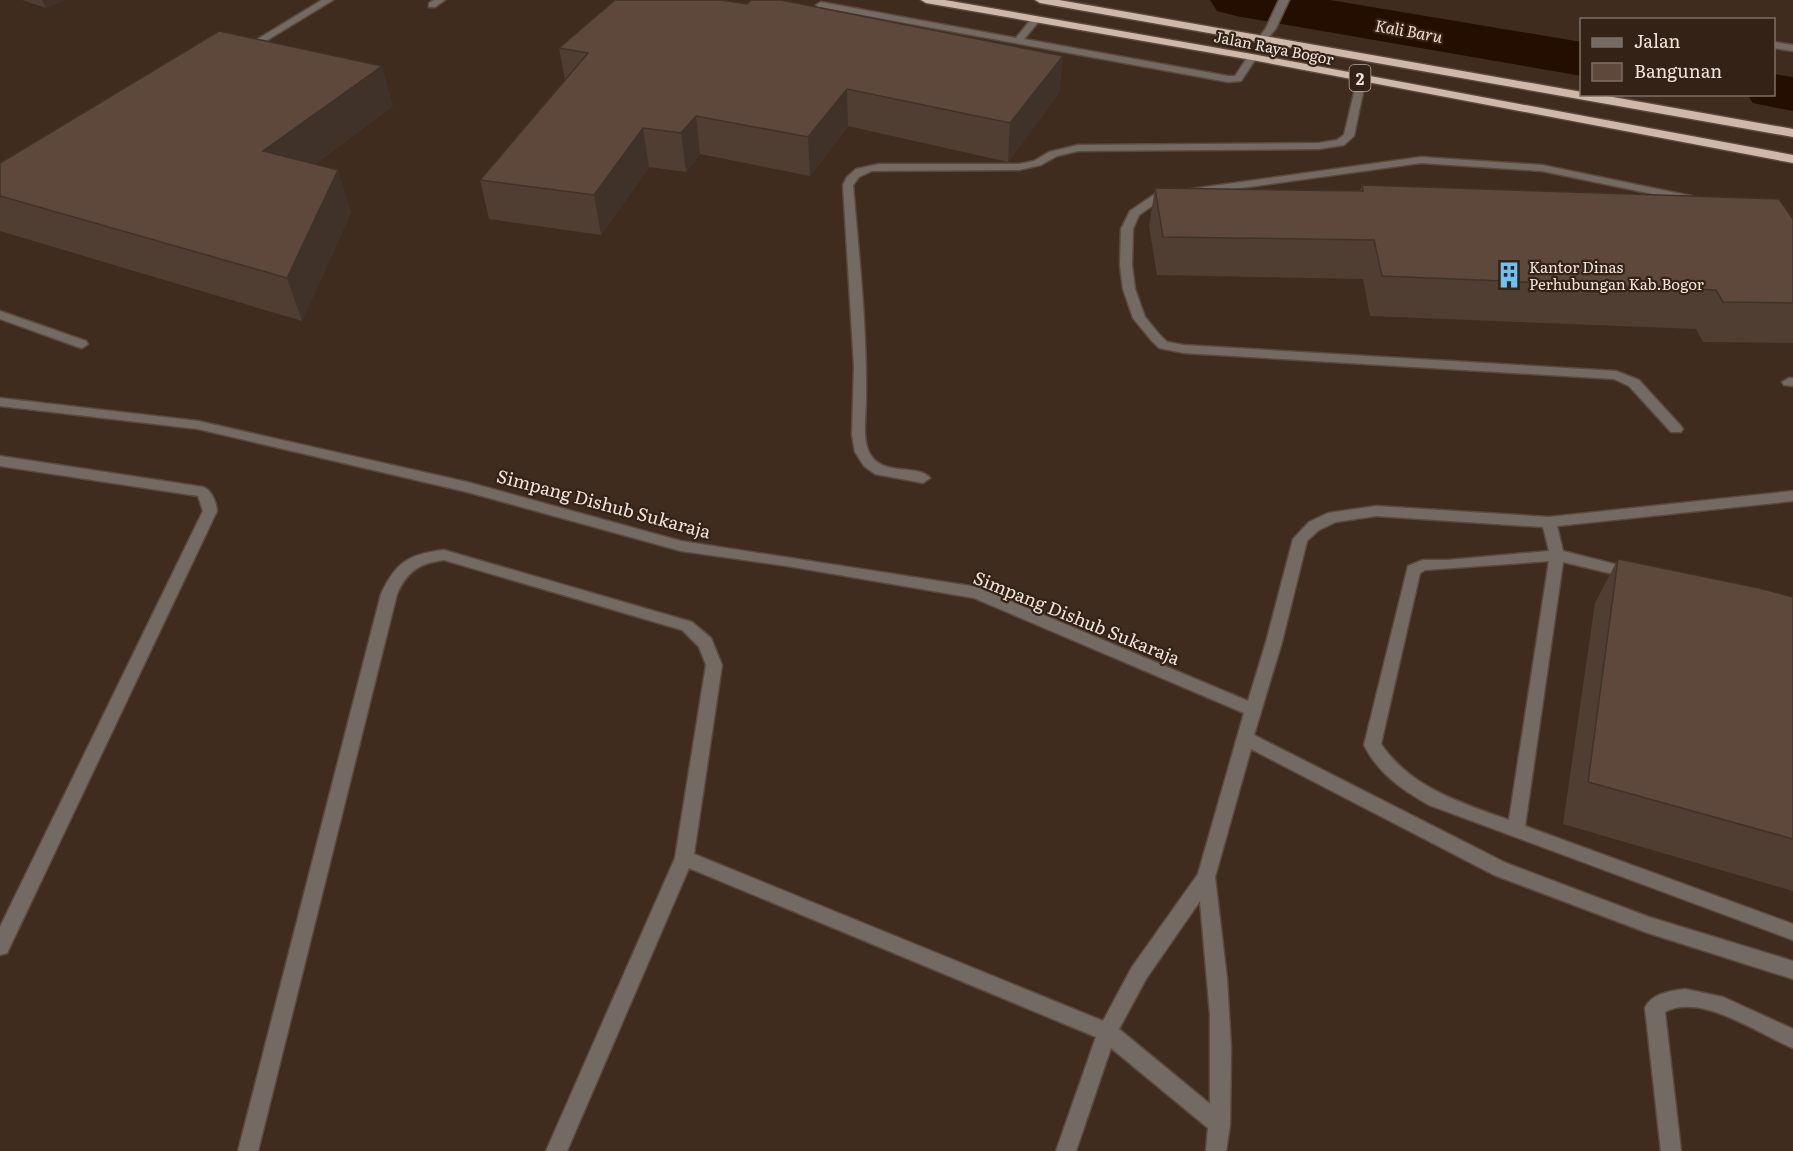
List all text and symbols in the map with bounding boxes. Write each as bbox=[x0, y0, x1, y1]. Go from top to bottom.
water label: Kali Baru bbox=[1373, 12, 1445, 48]
legend bbox=[1580, 18, 1775, 96]
street label: Jalan Raya Bogor bbox=[1212, 24, 1336, 70]
text: Jalan bbox=[1634, 27, 1681, 54]
text: Bangunan bbox=[1634, 57, 1722, 84]
road number: 2 bbox=[1350, 65, 1370, 91]
place label: Kantor Dinas Perhubungan Kab.Bogor bbox=[1529, 255, 1704, 295]
building icon: Kantor Dinas Perhubungan Kab.Bogor bbox=[1494, 260, 1524, 290]
street label: Simpang Dishub Sukaraja bbox=[494, 461, 714, 545]
street label: Simpang Dishub Sukaraja bbox=[970, 563, 1185, 671]

